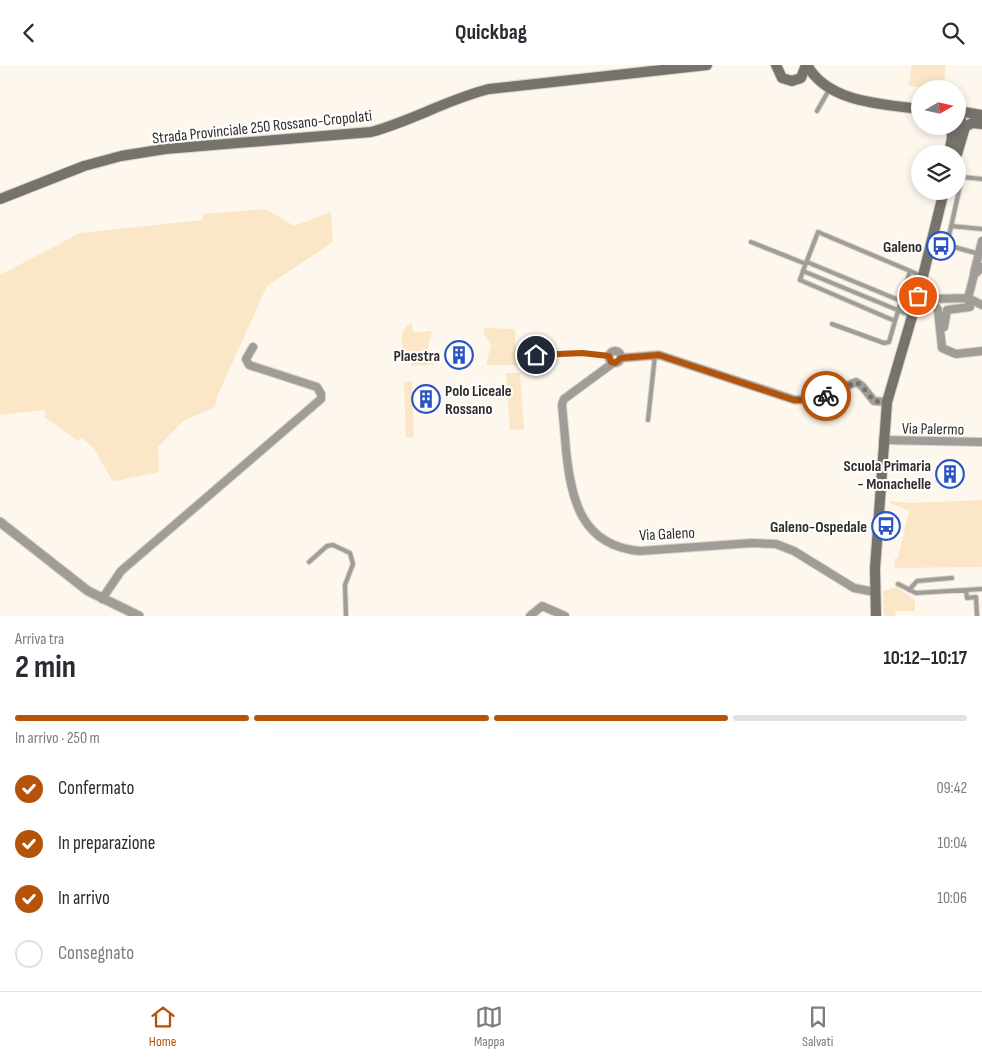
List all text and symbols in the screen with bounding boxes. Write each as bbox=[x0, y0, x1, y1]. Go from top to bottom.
icon: back bbox=[15, 19, 43, 47]
text: Quickbag bbox=[455, 19, 527, 46]
icon: search bbox=[939, 19, 967, 47]
north arrow bbox=[911, 80, 966, 135]
map controls bbox=[911, 80, 966, 200]
street label: Strada Provinciale 250 Rossano-Cropolati bbox=[151, 106, 373, 148]
button: layers bbox=[911, 145, 966, 200]
bus stop icon: Galeno bbox=[926, 231, 956, 261]
place label: Galeno bbox=[883, 238, 922, 257]
pin bbox=[897, 275, 939, 317]
icon: bag bbox=[904, 282, 932, 310]
pin bbox=[515, 334, 557, 376]
building icon: Plaestra bbox=[444, 340, 474, 370]
icon: home bbox=[522, 341, 550, 369]
place label: Plaestra bbox=[393, 347, 440, 366]
courier bbox=[801, 371, 851, 421]
place label: Polo Liceale Rossano bbox=[445, 382, 512, 419]
icon: bike bbox=[812, 382, 840, 410]
building icon: Polo Liceale Rossano bbox=[411, 384, 441, 414]
street label: Via Palermo bbox=[902, 419, 964, 440]
place label: Scuola Primaria - Monachelle bbox=[844, 457, 931, 494]
building icon: Scuola Primaria - Monachelle bbox=[935, 459, 965, 489]
bus stop icon: Galeno-Ospedale bbox=[871, 511, 901, 541]
place label: Galeno-Ospedale bbox=[770, 518, 867, 537]
street label: Via Galeno bbox=[639, 524, 695, 545]
text: Arriva tra bbox=[15, 630, 64, 649]
text: 10:12–10:17 bbox=[883, 647, 967, 670]
text: 2 min bbox=[15, 648, 76, 687]
text: In arrivo · 250 m bbox=[15, 729, 100, 748]
icon: check bbox=[15, 775, 43, 803]
text: Confermato bbox=[58, 777, 134, 800]
text: 09:42 bbox=[936, 779, 967, 798]
icon: check bbox=[15, 830, 43, 858]
text: In preparazione bbox=[58, 832, 155, 855]
text: 10:04 bbox=[938, 834, 967, 853]
icon: check bbox=[15, 885, 43, 913]
text: In arrivo bbox=[58, 887, 110, 910]
text: 10:06 bbox=[937, 889, 967, 908]
text: Consegnato bbox=[58, 942, 134, 965]
tab: Home bbox=[149, 1003, 177, 1050]
tab: Mappa bbox=[474, 1003, 505, 1050]
tab: Salvati bbox=[802, 1003, 833, 1050]

